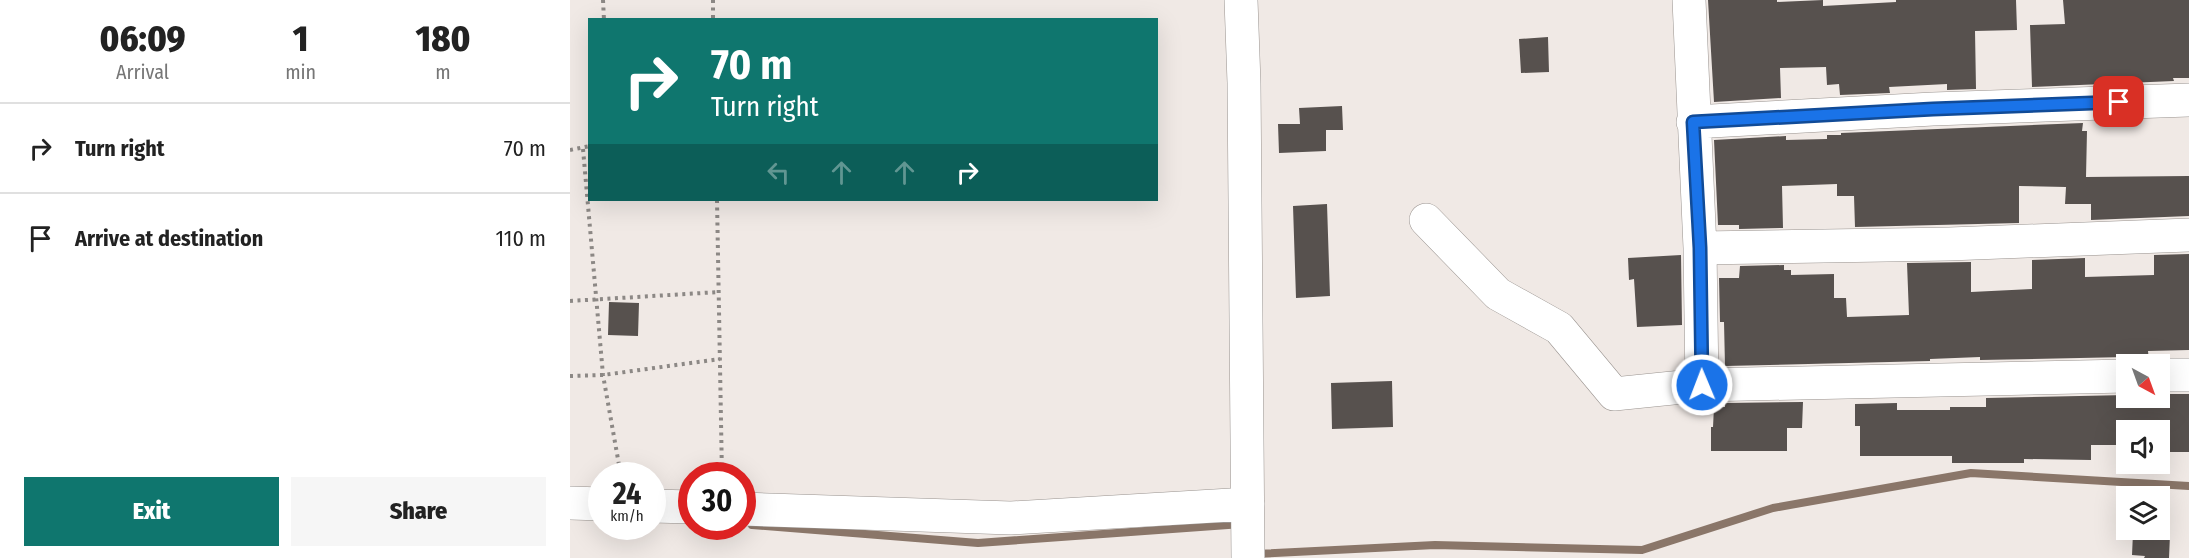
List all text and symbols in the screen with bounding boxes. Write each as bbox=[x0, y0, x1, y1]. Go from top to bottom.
text: 06:09 bbox=[100, 17, 186, 61]
text: 1 bbox=[293, 17, 308, 61]
text: 180 bbox=[416, 17, 470, 61]
text: 70 m bbox=[711, 40, 792, 90]
icon: right bbox=[612, 42, 690, 120]
text: Arrival bbox=[116, 60, 169, 84]
text: min bbox=[285, 60, 316, 84]
text: m bbox=[435, 60, 451, 84]
pin bbox=[2093, 76, 2144, 127]
icon: arrive bbox=[2102, 85, 2135, 118]
text: Turn right bbox=[711, 91, 819, 123]
icon: right bbox=[24, 132, 57, 165]
text: Turn right bbox=[75, 135, 164, 162]
text: 70 m bbox=[504, 135, 546, 162]
icon: left bbox=[762, 156, 795, 189]
icon: ahead bbox=[825, 156, 858, 189]
icon: ahead bbox=[888, 156, 921, 189]
icon: right bbox=[951, 156, 984, 189]
icon: arrive bbox=[24, 222, 57, 255]
text: Arrive at destination bbox=[75, 225, 263, 252]
text: 110 m bbox=[496, 225, 546, 252]
position arrow bbox=[1670, 353, 1734, 417]
north arrow bbox=[2116, 354, 2170, 408]
map controls bbox=[2116, 354, 2170, 540]
button: sound bbox=[2116, 420, 2170, 474]
speed limit sign: 30 bbox=[678, 462, 756, 540]
text: 24 bbox=[613, 476, 641, 512]
button: Exit bbox=[24, 477, 279, 546]
button: Share bbox=[291, 477, 546, 546]
button: layers bbox=[2116, 486, 2170, 540]
text: km/h bbox=[610, 507, 644, 525]

